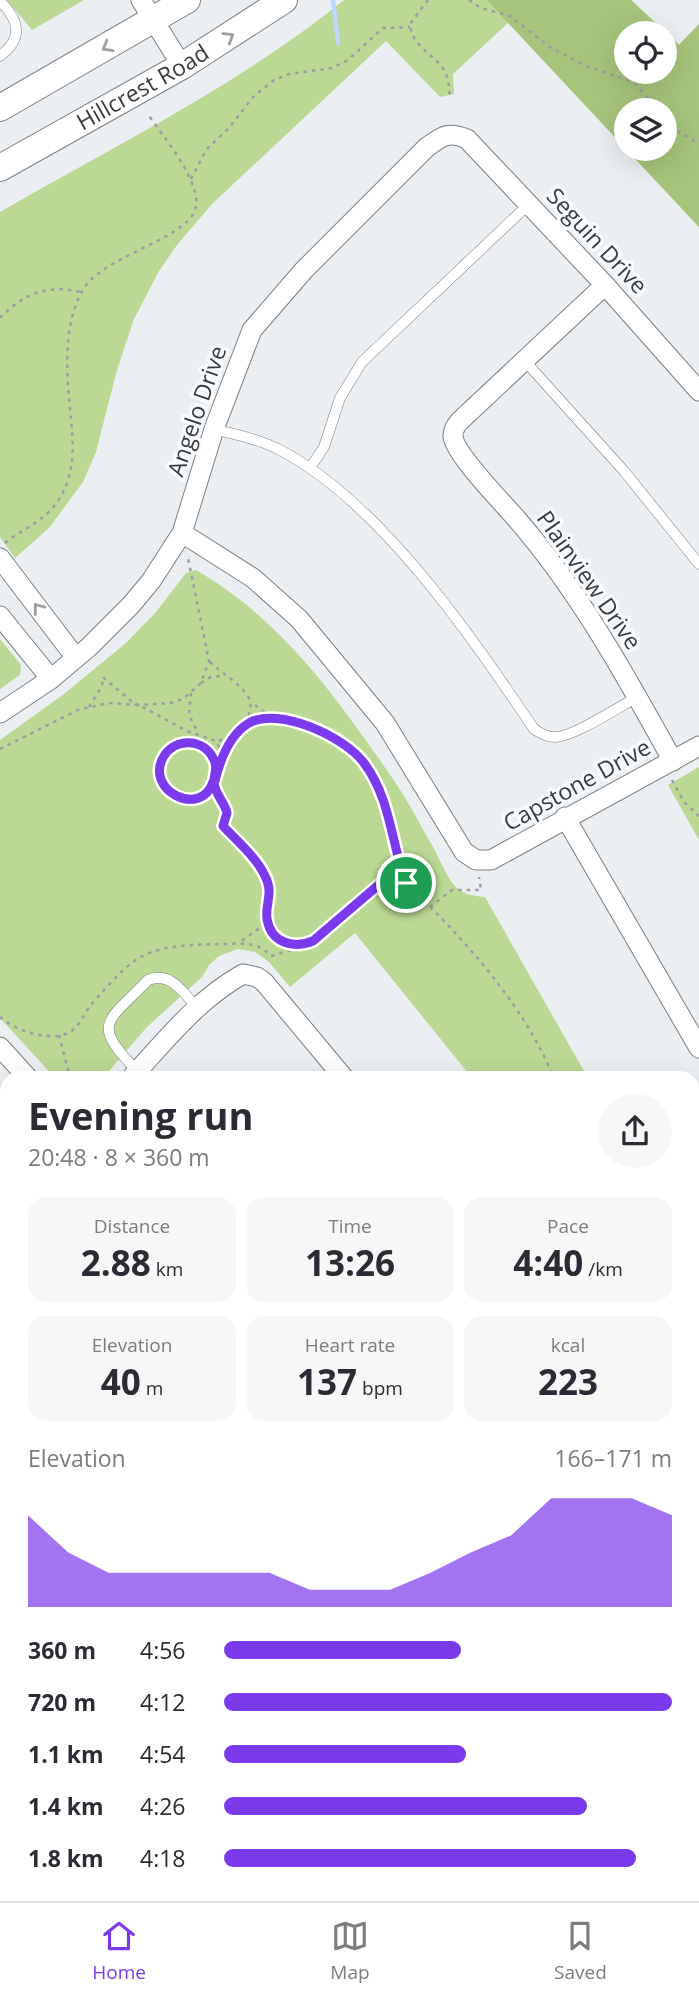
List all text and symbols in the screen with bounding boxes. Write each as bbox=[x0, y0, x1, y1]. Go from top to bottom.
map controls bbox=[614, 21, 677, 161]
button: locate bbox=[614, 21, 677, 84]
one-way arrow bbox=[221, 32, 234, 45]
street label: Hillcrest Road bbox=[70, 36, 215, 137]
one-way arrow bbox=[101, 39, 114, 52]
button: layers bbox=[614, 98, 677, 161]
street label: Seguin Drive bbox=[540, 180, 655, 300]
street label: Angelo Drive bbox=[159, 341, 233, 480]
street label: Plainview Drive bbox=[530, 504, 650, 655]
one-way arrow bbox=[34, 603, 47, 616]
street label: Capstone Drive bbox=[497, 730, 656, 838]
pin bbox=[376, 853, 436, 913]
icon: arrive bbox=[387, 864, 425, 902]
text: Evening run bbox=[28, 1089, 253, 1141]
button: share bbox=[598, 1094, 672, 1168]
text: 20:48 · 8 × 360 m bbox=[28, 1141, 210, 1173]
text: Distance bbox=[94, 1213, 170, 1239]
text: Time bbox=[328, 1213, 372, 1239]
text: Pace bbox=[547, 1213, 589, 1239]
text: 2.88 bbox=[81, 1239, 151, 1286]
text: 13:26 bbox=[305, 1239, 395, 1286]
text: 4:40 bbox=[513, 1239, 583, 1286]
text: km bbox=[151, 1256, 183, 1282]
text: /km bbox=[583, 1256, 623, 1282]
text: Elevation bbox=[92, 1332, 172, 1358]
text: Heart rate bbox=[305, 1332, 395, 1358]
text: kcal bbox=[551, 1332, 585, 1358]
text: 40 bbox=[101, 1358, 141, 1405]
text: 137 bbox=[297, 1358, 357, 1405]
text: 223 bbox=[538, 1358, 598, 1405]
text: m bbox=[141, 1375, 163, 1401]
text: bpm bbox=[357, 1375, 403, 1401]
text: Elevation bbox=[28, 1442, 126, 1474]
text: 166–171 m bbox=[554, 1442, 672, 1474]
text: 360 m bbox=[28, 1634, 96, 1666]
text: 4:56 bbox=[140, 1634, 186, 1666]
text: 720 m bbox=[28, 1686, 96, 1718]
text: 4:12 bbox=[140, 1686, 186, 1718]
text: 1.1 km bbox=[28, 1738, 104, 1770]
text: 4:54 bbox=[140, 1738, 186, 1770]
text: 1.4 km bbox=[28, 1790, 104, 1822]
text: 4:26 bbox=[140, 1790, 186, 1822]
text: 1.8 km bbox=[28, 1842, 104, 1874]
text: 4:18 bbox=[140, 1842, 186, 1874]
tab: Home bbox=[92, 1917, 146, 1985]
tab: Map bbox=[330, 1917, 370, 1985]
tab: Saved bbox=[554, 1917, 607, 1985]

